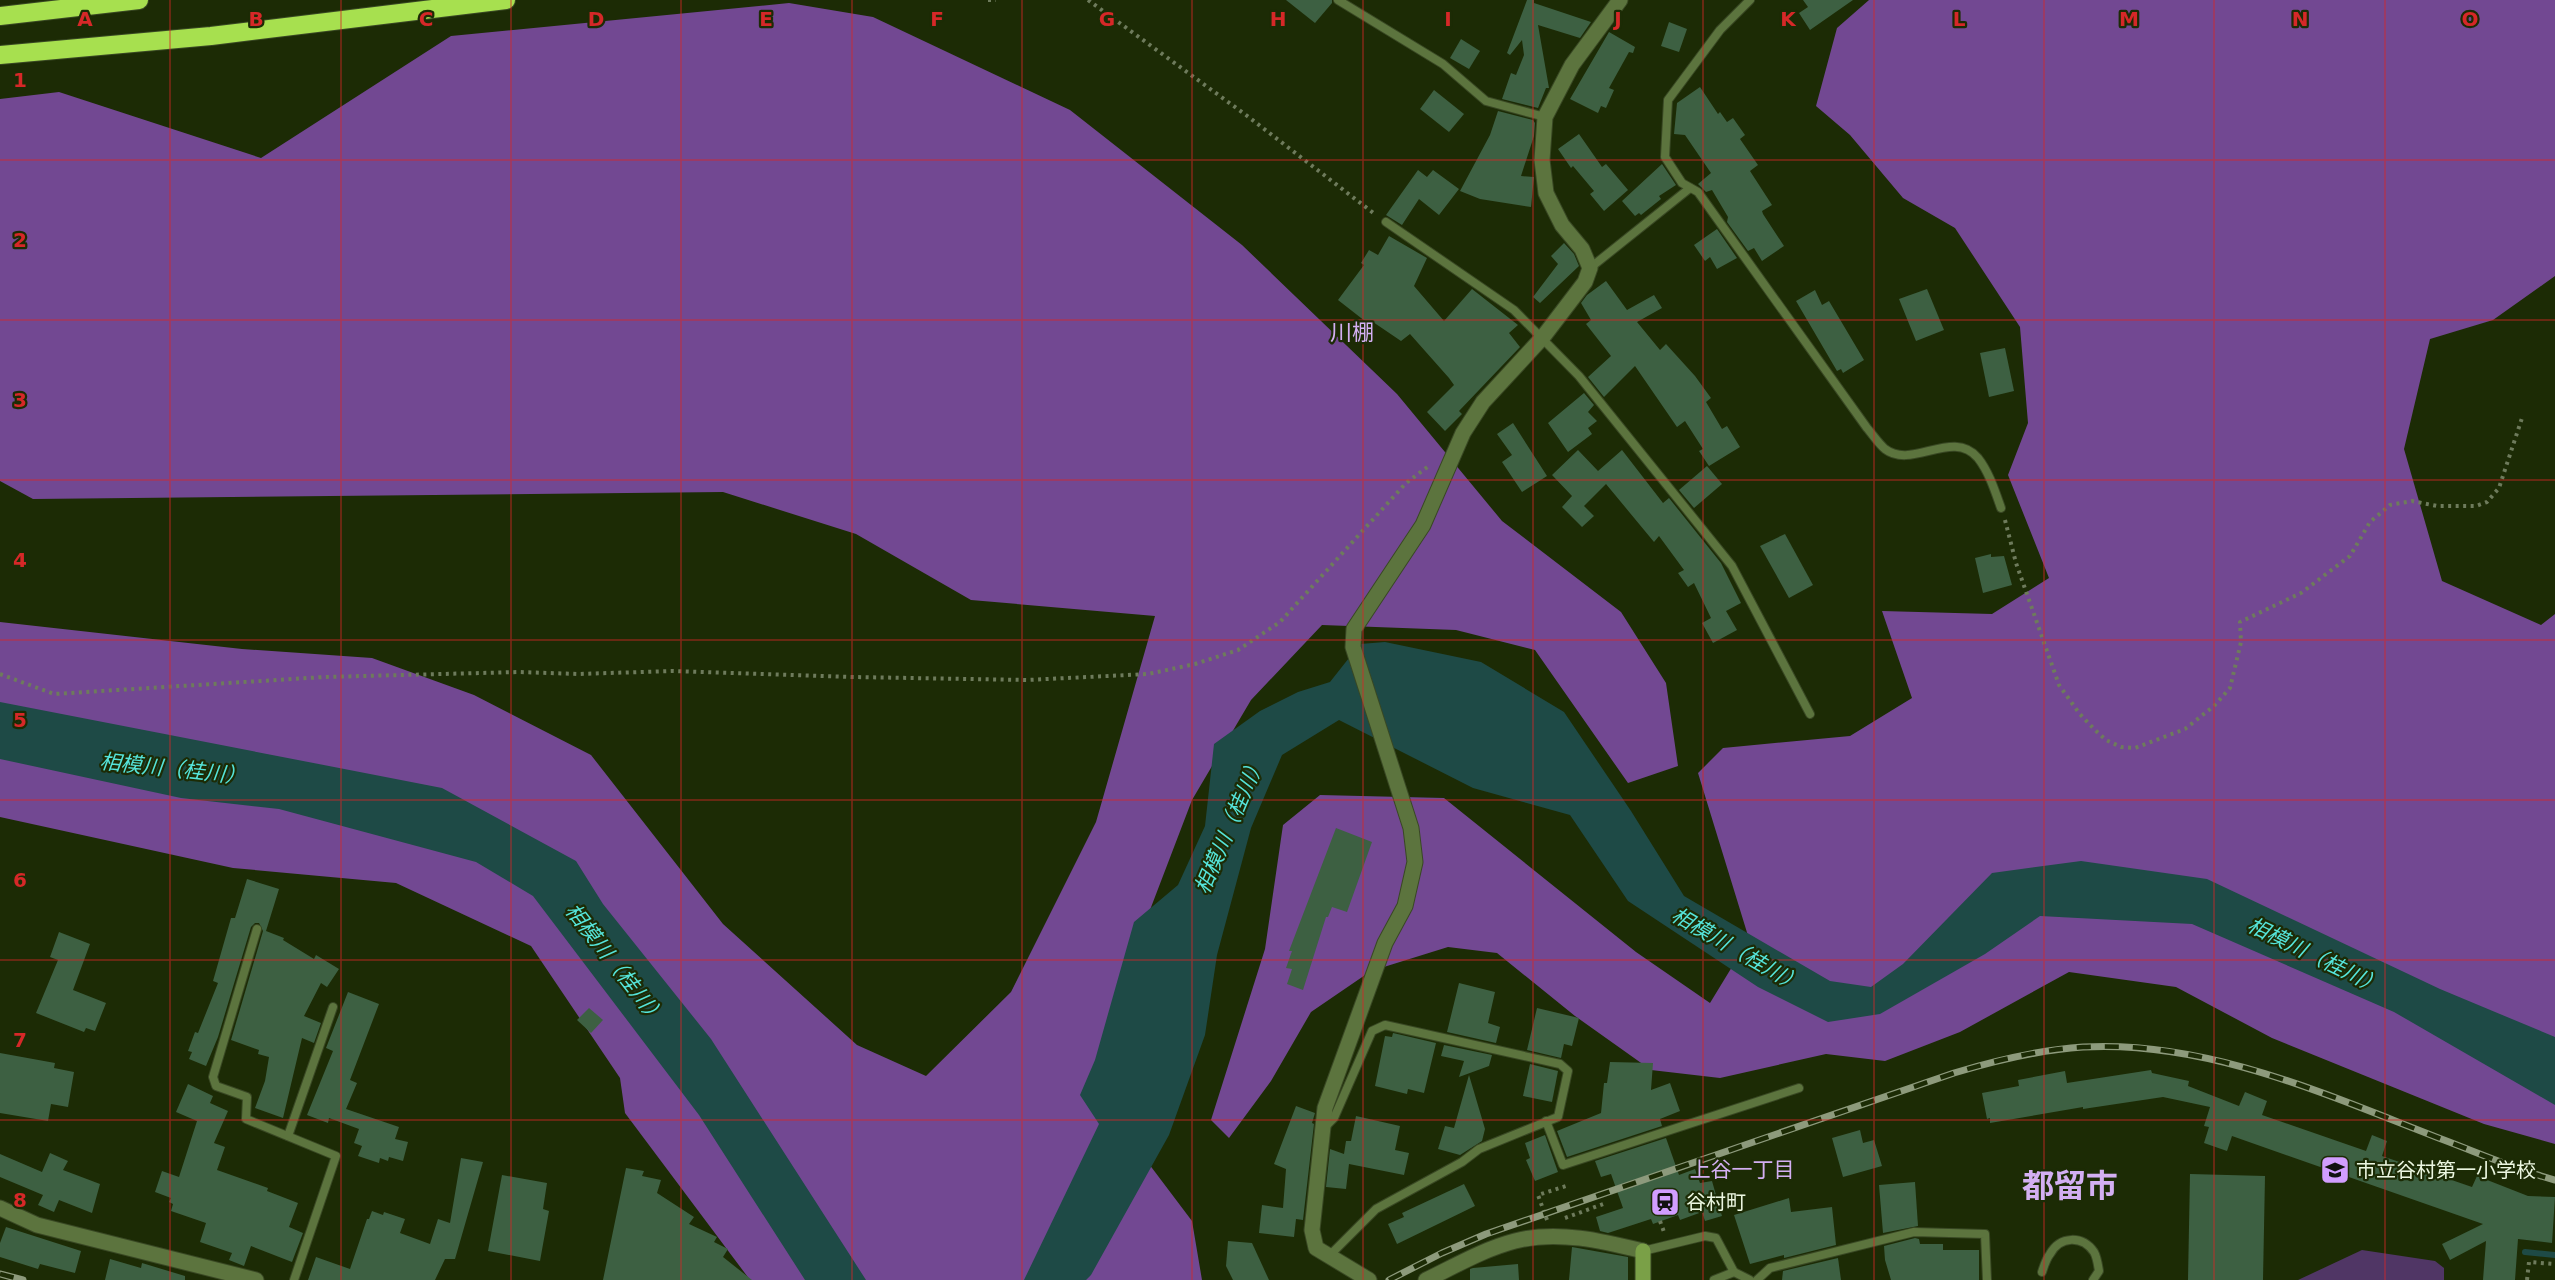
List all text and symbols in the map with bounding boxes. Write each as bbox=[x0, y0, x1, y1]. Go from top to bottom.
text: A bbox=[77, 7, 93, 31]
text: B bbox=[248, 7, 264, 31]
text: C bbox=[419, 7, 433, 31]
text: D bbox=[588, 7, 604, 31]
text: E bbox=[759, 7, 773, 31]
text: F bbox=[930, 7, 944, 31]
text: G bbox=[1099, 7, 1115, 31]
text: H bbox=[1270, 7, 1286, 31]
text: I bbox=[1444, 7, 1452, 31]
text: J bbox=[1612, 7, 1622, 31]
text: K bbox=[1780, 7, 1797, 31]
text: L bbox=[1953, 7, 1966, 31]
text: M bbox=[2119, 7, 2139, 31]
text: N bbox=[2292, 7, 2308, 31]
text: O bbox=[2461, 7, 2479, 31]
text: 1 bbox=[13, 68, 27, 92]
text: 2 bbox=[13, 228, 27, 252]
district label: 川棚 bbox=[1330, 320, 1374, 345]
text: 3 bbox=[13, 388, 27, 412]
text: 4 bbox=[13, 548, 27, 572]
text: 5 bbox=[13, 708, 27, 732]
water label: 相模川（桂川） bbox=[99, 749, 247, 789]
water label: 相模川（桂川） bbox=[1190, 753, 1270, 897]
text: 6 bbox=[13, 868, 27, 892]
water label: 相模川（桂川） bbox=[560, 899, 670, 1029]
water label: 相模川（桂川） bbox=[1667, 903, 1807, 997]
water label: 相模川（桂川） bbox=[2244, 913, 2386, 999]
text: 7 bbox=[13, 1028, 27, 1052]
school or university icon: 市立谷村第一小学校 bbox=[2319, 1154, 2351, 1186]
district label: 上谷一丁目 bbox=[1690, 1158, 1795, 1182]
place label: 市立谷村第一小学校 bbox=[2356, 1158, 2536, 1182]
district label: 都留市 bbox=[2022, 1167, 2118, 1205]
station icon: 谷村町 bbox=[1649, 1186, 1681, 1218]
text: 8 bbox=[13, 1188, 27, 1212]
place label: 谷村町 bbox=[1686, 1190, 1746, 1214]

